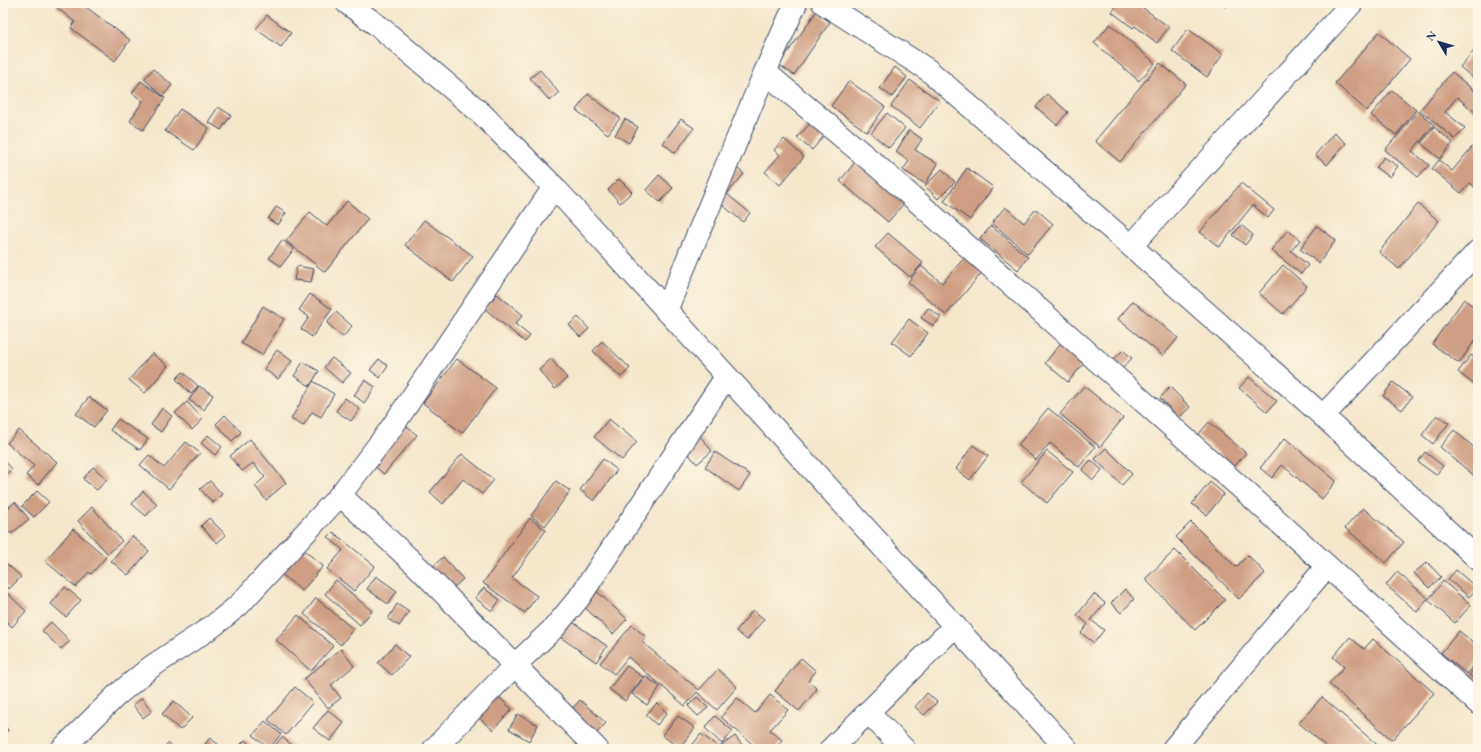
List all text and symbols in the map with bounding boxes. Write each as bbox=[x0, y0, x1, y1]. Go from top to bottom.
north arrow bbox=[1419, 22, 1459, 62]
text: N bbox=[1423, 28, 1439, 44]

